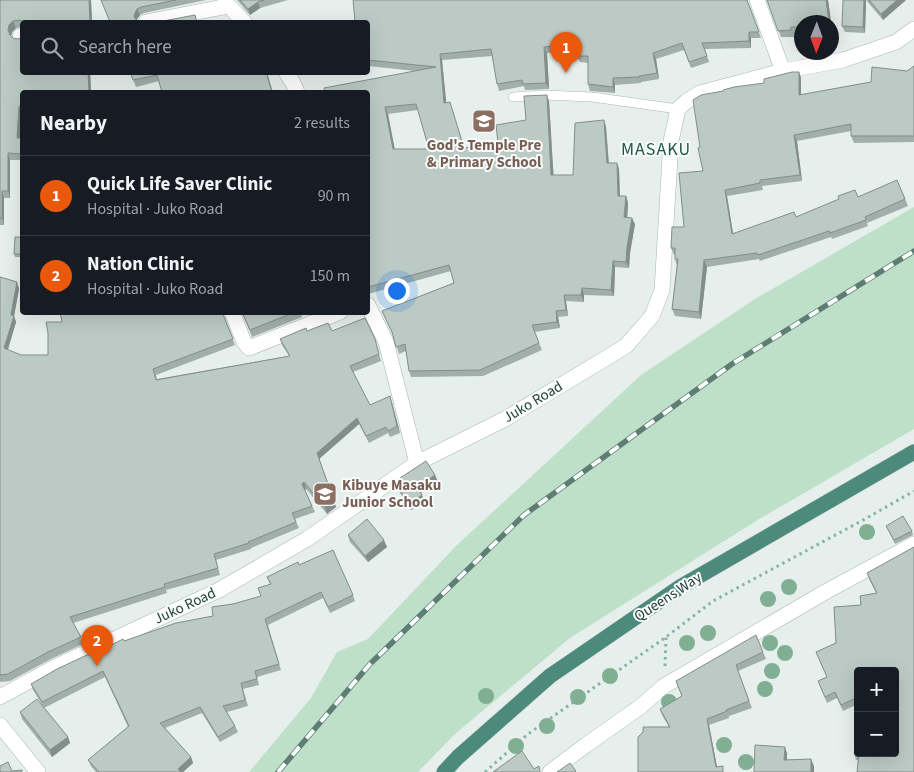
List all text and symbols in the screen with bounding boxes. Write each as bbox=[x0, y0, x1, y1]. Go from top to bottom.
north arrow bbox=[794, 15, 839, 60]
search box bbox=[20, 20, 370, 75]
pin: 1 bbox=[550, 32, 582, 73]
icon: search bbox=[38, 34, 66, 62]
text: Search here bbox=[78, 34, 172, 61]
text: Nearby bbox=[40, 108, 107, 138]
school or university icon: God's Temple Pre & Primary School bbox=[471, 108, 497, 134]
text: 2 results bbox=[294, 112, 350, 134]
place label: God's Temple Pre & Primary School bbox=[427, 135, 542, 173]
district label: MASAKU bbox=[621, 137, 691, 162]
text: Quick Life Saver Clinic bbox=[87, 171, 272, 198]
text: 1 bbox=[52, 185, 60, 207]
text: 90 m bbox=[318, 185, 350, 207]
text: Hospital · Juko Road bbox=[87, 198, 223, 220]
text: Nation Clinic bbox=[87, 251, 194, 278]
text: 2 bbox=[52, 265, 60, 287]
text: 150 m bbox=[310, 265, 350, 287]
text: Hospital · Juko Road bbox=[87, 278, 223, 300]
your location bbox=[384, 278, 410, 304]
street label: Juko Road bbox=[499, 376, 567, 428]
place label: Kibuye Masaku Junior School bbox=[342, 475, 441, 513]
school or university icon: Kibuye Masaku Junior School bbox=[312, 481, 338, 507]
street label: Queens Way bbox=[630, 567, 706, 627]
street label: Juko Road bbox=[151, 583, 219, 629]
pin: 2 bbox=[81, 625, 113, 666]
map controls bbox=[854, 667, 899, 757]
button: + bbox=[854, 667, 899, 712]
button: − bbox=[854, 712, 899, 757]

